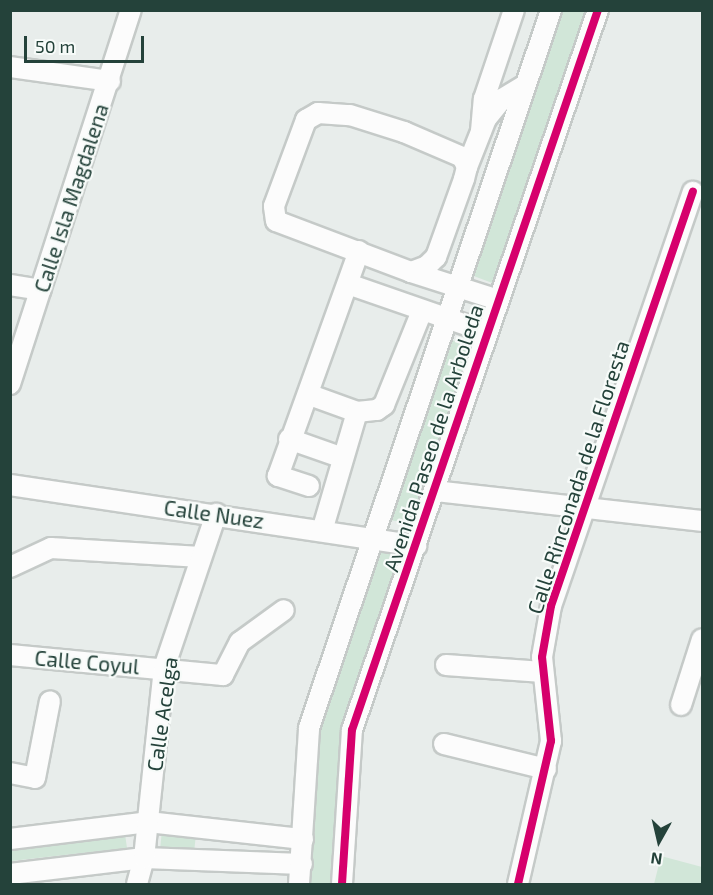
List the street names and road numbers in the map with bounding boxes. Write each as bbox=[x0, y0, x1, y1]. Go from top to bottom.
street label: Calle Isla Magdalena bbox=[29, 100, 113, 296]
street label: Avenida Paseo de la Arboleda bbox=[378, 301, 488, 575]
street label: Calle Rinconada de la Floresta bbox=[522, 337, 634, 617]
street label: Calle Nuez bbox=[162, 495, 266, 533]
street label: Calle Coyul bbox=[34, 645, 140, 679]
street label: Calle Acelga bbox=[141, 655, 183, 773]

